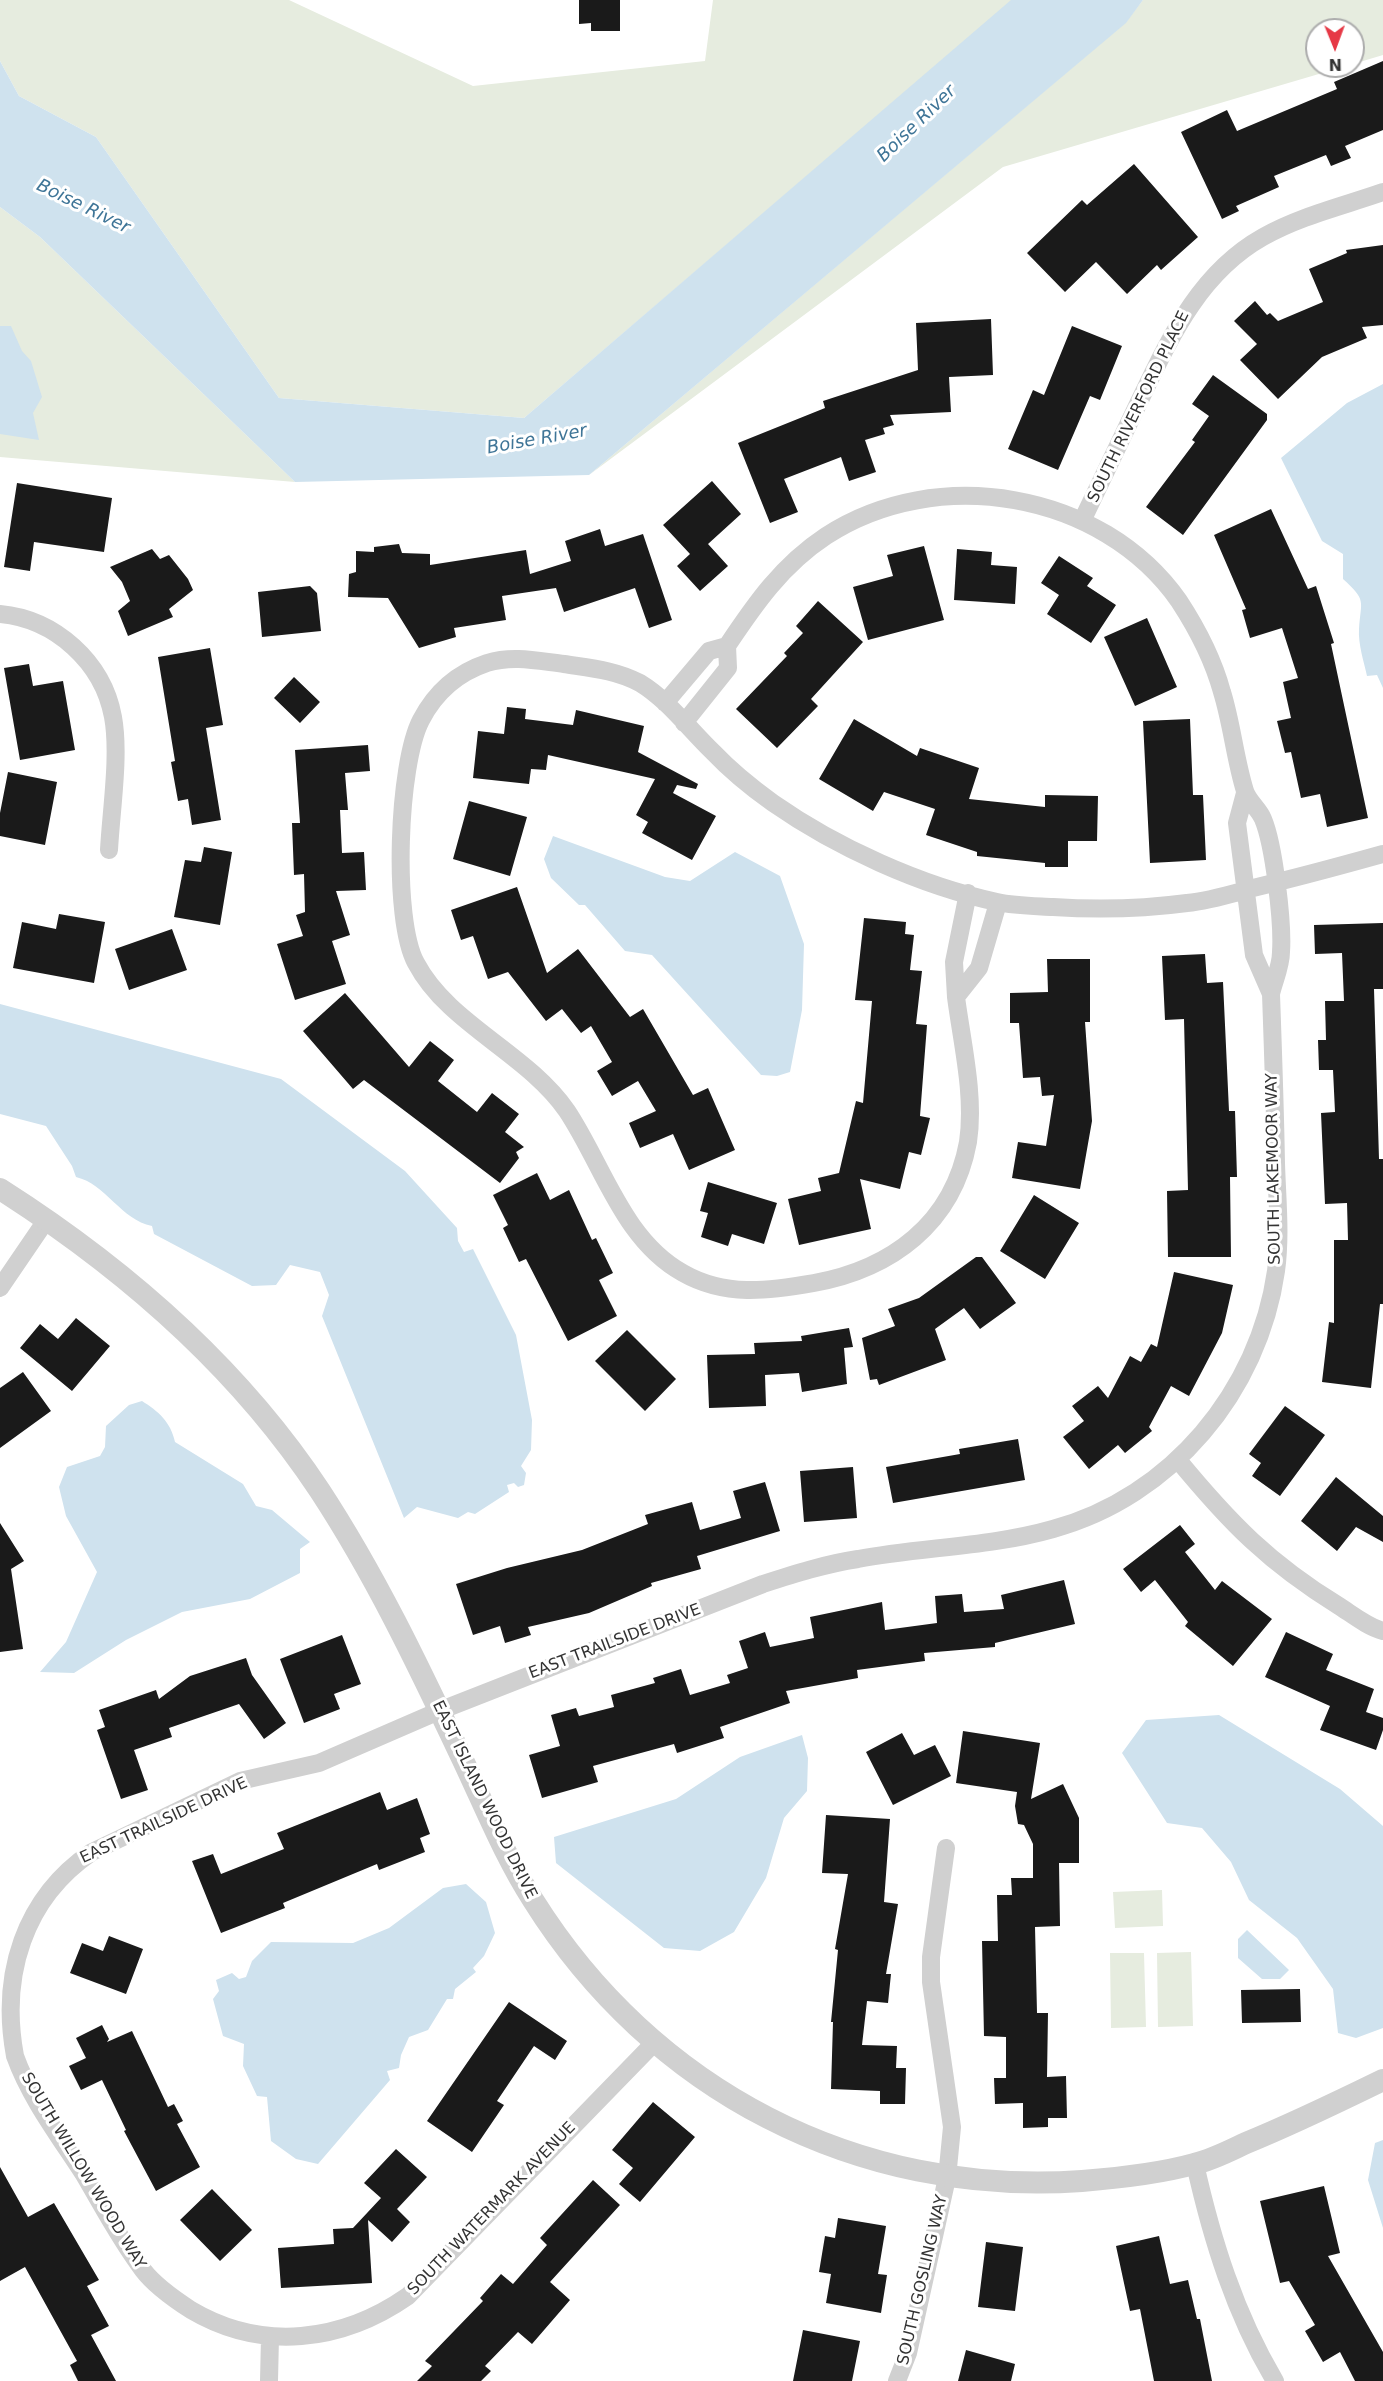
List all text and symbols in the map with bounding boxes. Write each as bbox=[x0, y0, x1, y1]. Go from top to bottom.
north arrow bbox=[1305, 18, 1365, 78]
text: N bbox=[1328, 55, 1342, 74]
water label: Boise River bbox=[873, 81, 961, 167]
water label: Boise River bbox=[33, 175, 133, 239]
street label: SOUTH RIVERFORD PLACE bbox=[1084, 308, 1194, 506]
water label: Boise River bbox=[485, 421, 589, 459]
street label: SOUTH LAKEMOOR WAY bbox=[1263, 1073, 1285, 1265]
street label: EAST TRAILSIDE DRIVE bbox=[526, 1600, 704, 1684]
street label: EAST ISLAND WOOD DRIVE bbox=[428, 1698, 540, 1902]
street label: EAST TRAILSIDE DRIVE bbox=[77, 1774, 251, 1868]
street label: SOUTH WILLOW WOOD WAY bbox=[17, 2069, 149, 2273]
street label: SOUTH WATERMARK AVENUE bbox=[404, 2118, 580, 2300]
street label: SOUTH GOSLING WAY bbox=[894, 2193, 952, 2367]

